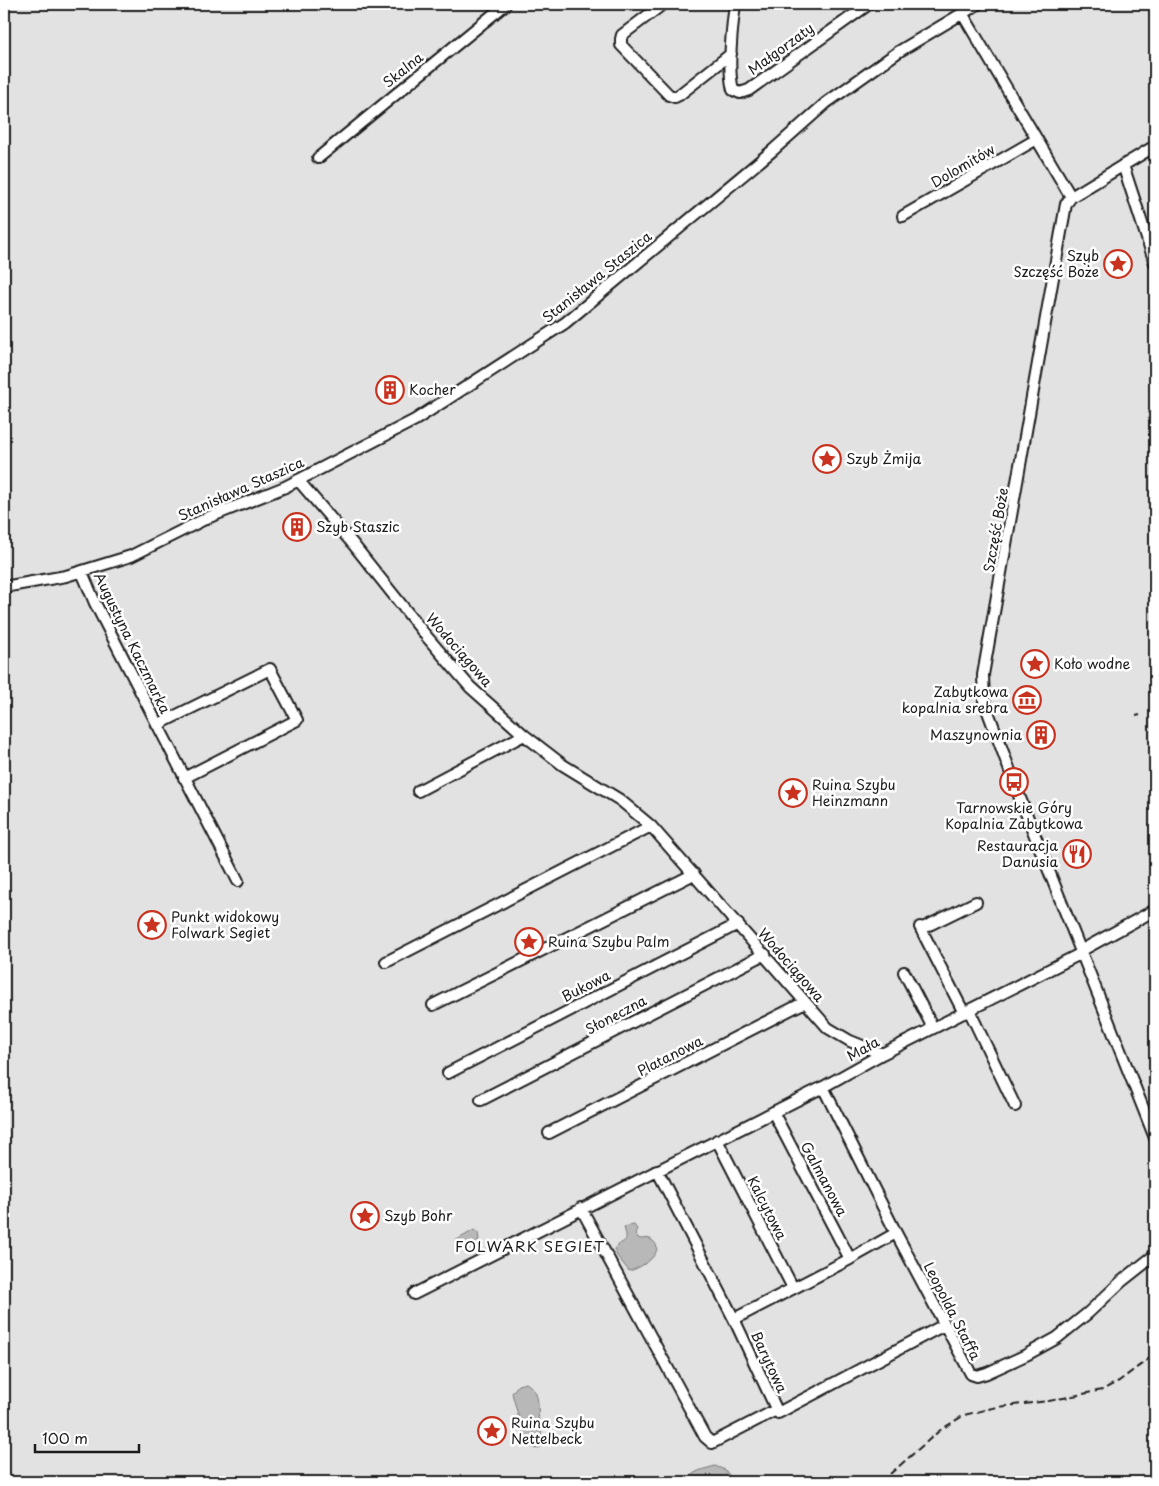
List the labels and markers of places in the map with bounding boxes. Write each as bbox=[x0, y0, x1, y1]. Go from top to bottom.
place label: Szyb Szczęść Boże bbox=[1013, 245, 1099, 282]
place icon: Szyb Szczęść Boże bbox=[1103, 249, 1133, 279]
building icon: Kocher bbox=[375, 375, 405, 405]
place label: Kocher bbox=[409, 379, 456, 400]
place icon: Szyb Żmija bbox=[812, 444, 842, 474]
place label: Szyb Żmija bbox=[846, 448, 921, 469]
building icon: Szyb Staszic bbox=[282, 512, 312, 542]
place label: Szyb Staszic bbox=[316, 516, 400, 537]
place icon: Koło wodne bbox=[1020, 649, 1050, 679]
place label: Koło wodne bbox=[1054, 653, 1131, 674]
place label: Zabytkowa kopalnia srebra bbox=[902, 681, 1008, 718]
museum icon: Zabytkowa kopalnia srebra bbox=[1012, 685, 1042, 715]
building icon: Maszynownia bbox=[1026, 720, 1056, 750]
place label: Maszynownia bbox=[930, 724, 1022, 745]
bus stop icon: Tarnowskie Góry Kopalnia Zabytkowa bbox=[999, 767, 1029, 797]
place label: Ruina Szybu Heinzmann bbox=[812, 774, 896, 811]
place icon: Ruina Szybu Heinzmann bbox=[778, 778, 808, 808]
place label: Tarnowskie Góry Kopalnia Zabytkowa bbox=[945, 797, 1083, 834]
place label: Restauracja Danusia bbox=[977, 835, 1058, 872]
restaurant icon: Restauracja Danusia bbox=[1062, 839, 1092, 869]
place label: Punkt widokowy Folwark Segiet bbox=[171, 906, 279, 943]
place icon: Punkt widokowy Folwark Segiet bbox=[137, 910, 167, 940]
place icon: Ruina Szybu Palm bbox=[514, 927, 544, 957]
place label: Ruina Szybu Palm bbox=[548, 931, 669, 952]
place icon: Szyb Bohr bbox=[350, 1201, 380, 1231]
place label: Szyb Bohr bbox=[384, 1205, 453, 1226]
place label: Ruina Szybu Nettelbeck bbox=[511, 1412, 595, 1449]
place icon: Ruina Szybu Nettelbeck bbox=[477, 1416, 507, 1446]

